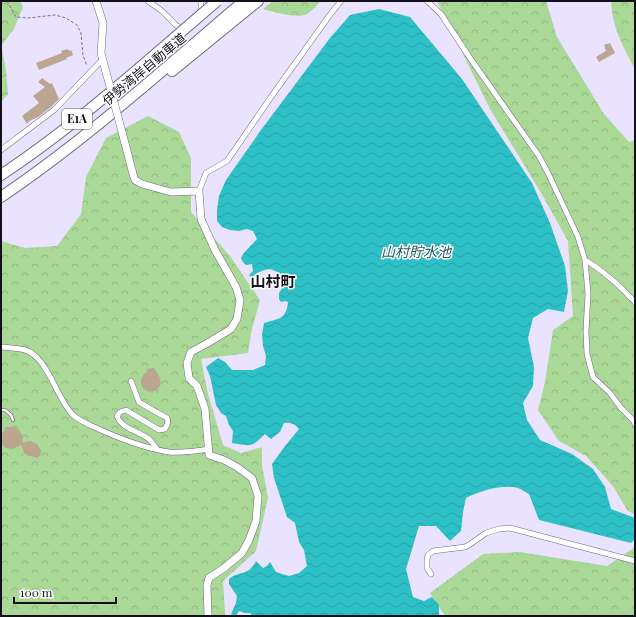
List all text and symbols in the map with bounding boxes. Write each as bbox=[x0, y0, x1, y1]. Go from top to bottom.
street label: 伊勢湾岸自動車道 bbox=[98, 29, 189, 109]
road number: E1A bbox=[62, 109, 92, 129]
water label: 山村貯水池 bbox=[381, 242, 453, 261]
district label: 山村町 bbox=[250, 271, 296, 291]
scale bar bbox=[14, 579, 116, 605]
text: 100 m bbox=[20, 584, 53, 600]

